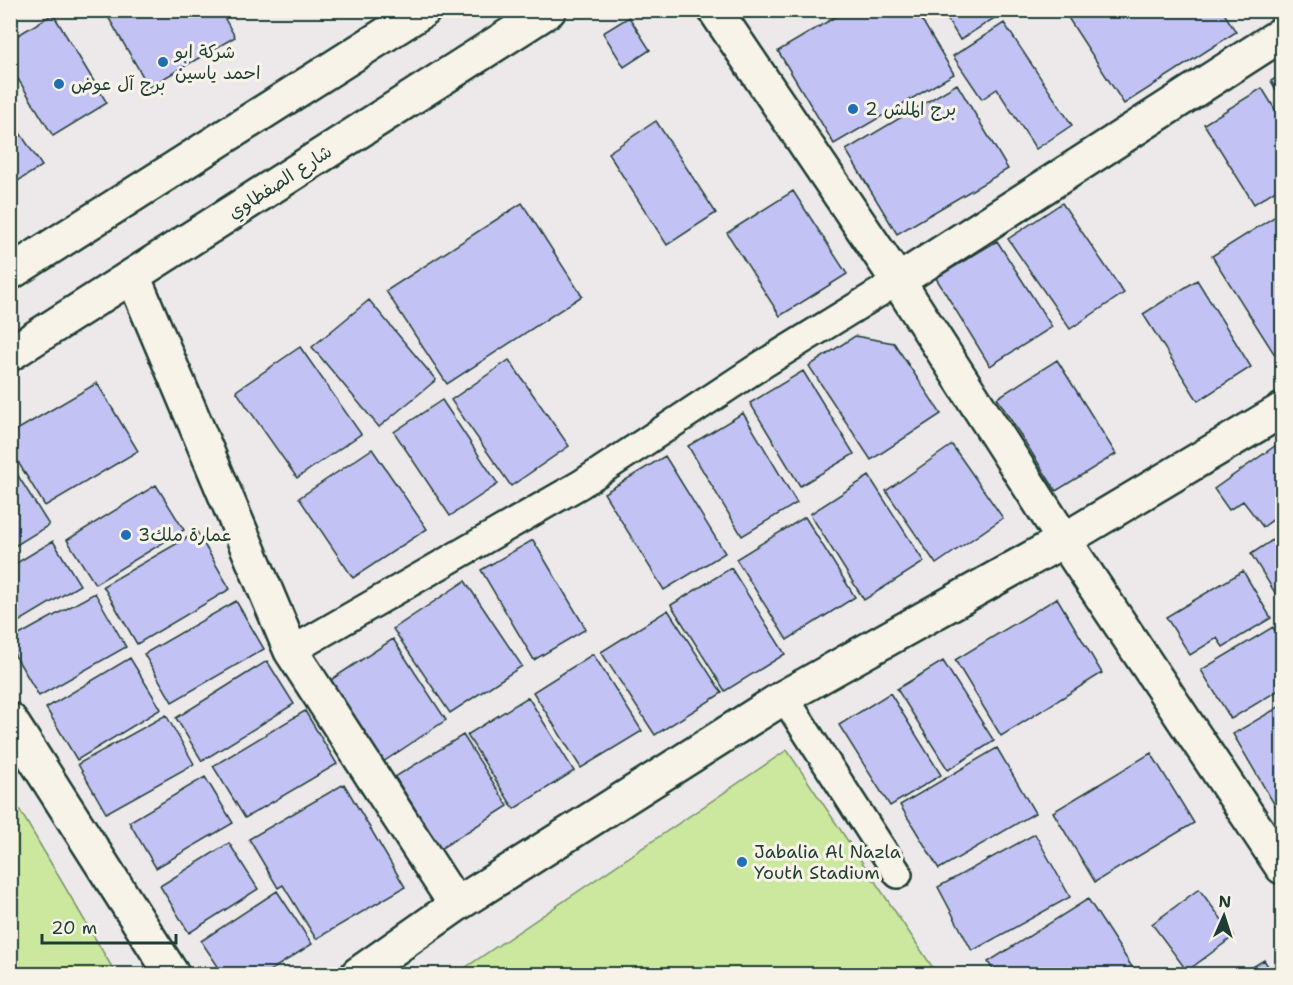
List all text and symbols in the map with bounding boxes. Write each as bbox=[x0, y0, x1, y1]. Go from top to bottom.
place label: شركة ابو احمد ياسين bbox=[173, 40, 261, 85]
marker: شركة ابو احمد ياسين bbox=[156, 55, 170, 69]
place label: برج آل عوض bbox=[71, 72, 166, 96]
marker: برج آل عوض bbox=[52, 77, 66, 91]
place label: برج الملش 2 bbox=[865, 97, 956, 121]
marker: برج الملش 2 bbox=[846, 102, 860, 116]
street label: شارع الصفطاوي bbox=[223, 139, 337, 225]
place label: عمارة ملك3 bbox=[138, 523, 232, 547]
marker: عمارة ملك3 bbox=[119, 528, 133, 542]
place label: Jabalia Al Nazla Youth Stadium bbox=[754, 840, 901, 885]
marker: Jabalia Al Nazla Youth Stadium bbox=[735, 855, 749, 869]
north arrow bbox=[1194, 886, 1254, 946]
text: N bbox=[1218, 891, 1232, 912]
scale bar bbox=[42, 907, 176, 945]
text: 20 m bbox=[51, 916, 97, 940]

